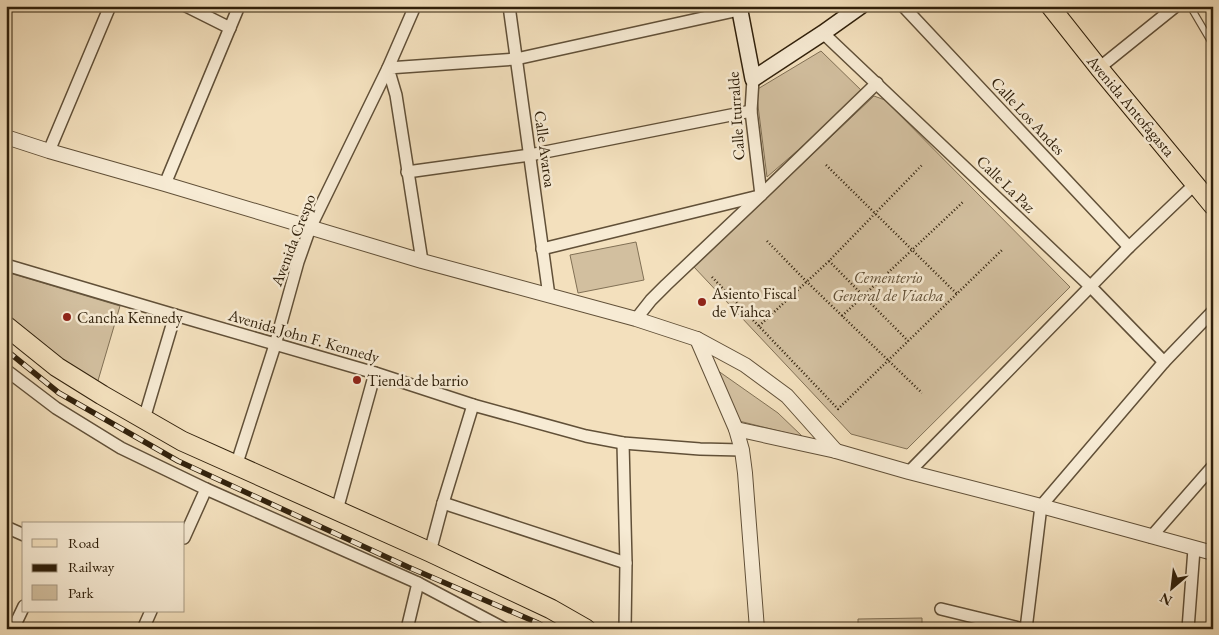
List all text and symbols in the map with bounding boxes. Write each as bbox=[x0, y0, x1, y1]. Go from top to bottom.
street label: Avenida Antofagasta bbox=[1082, 50, 1180, 162]
street label: Calle Iturralde bbox=[722, 71, 750, 161]
street label: Calle Los Andes bbox=[986, 72, 1070, 160]
street label: Calle Avaroa bbox=[529, 109, 561, 189]
street label: Calle La Paz bbox=[972, 151, 1040, 217]
street label: Avenida Crespo bbox=[265, 191, 320, 290]
park label: Cementerio General de Viacha bbox=[832, 267, 944, 306]
place label: Asiento Fiscal de Viahca bbox=[711, 283, 797, 322]
marker: Asiento Fiscal de Viahca bbox=[696, 296, 708, 308]
street label: Avenida John F. Kennedy bbox=[225, 304, 383, 368]
place label: Cancha Kennedy bbox=[77, 307, 184, 328]
marker: Cancha Kennedy bbox=[61, 311, 73, 323]
place label: Tienda de barrio bbox=[367, 370, 468, 391]
marker: Tienda de barrio bbox=[351, 374, 363, 386]
legend bbox=[22, 522, 185, 612]
text: Road bbox=[68, 533, 100, 552]
text: Railway bbox=[68, 557, 115, 576]
north arrow bbox=[1146, 562, 1196, 612]
text: Park bbox=[68, 583, 95, 602]
text: N bbox=[1156, 589, 1175, 610]

